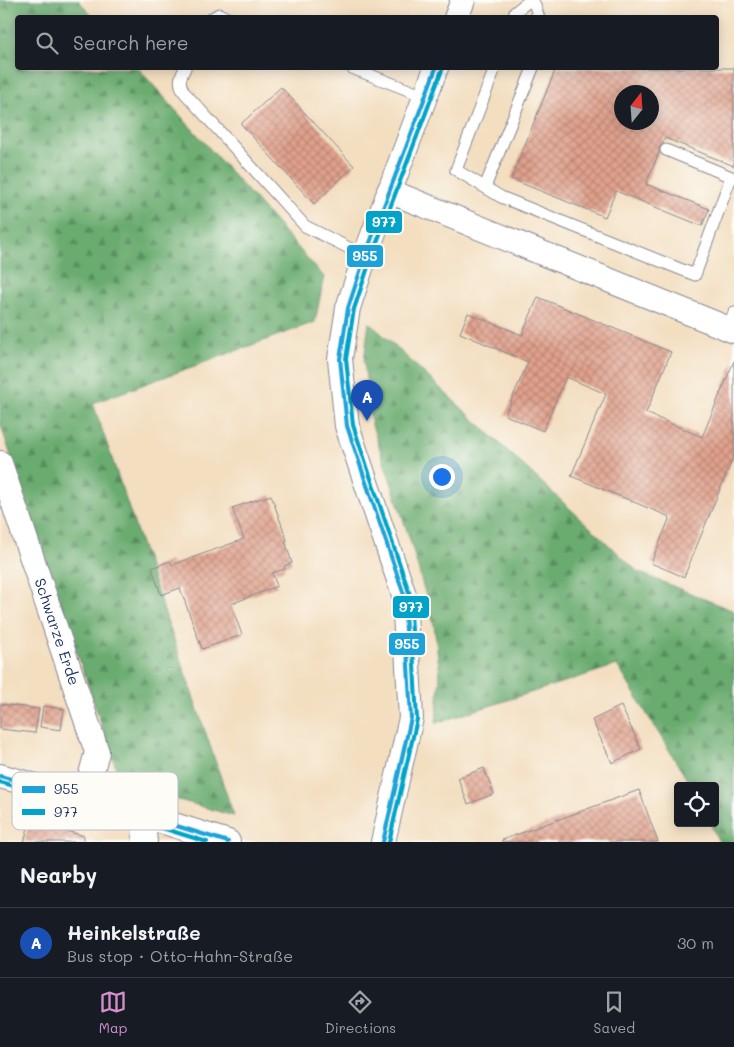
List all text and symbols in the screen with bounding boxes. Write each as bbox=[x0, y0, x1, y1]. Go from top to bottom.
search box bbox=[15, 15, 719, 70]
icon: search bbox=[33, 29, 61, 57]
text: Search here bbox=[73, 30, 189, 55]
north arrow bbox=[614, 85, 659, 130]
line badge: 977 bbox=[365, 210, 403, 234]
text: 977 bbox=[372, 212, 396, 231]
line badge: 955 bbox=[346, 244, 384, 268]
text: 955 bbox=[353, 246, 377, 265]
pin: A bbox=[351, 380, 383, 421]
your location bbox=[429, 464, 455, 490]
street label: Schwarze Erde bbox=[30, 575, 85, 688]
line badge: 977 bbox=[392, 595, 430, 619]
text: 977 bbox=[399, 597, 423, 616]
line badge: 955 bbox=[388, 632, 426, 656]
text: 955 bbox=[395, 634, 419, 653]
legend bbox=[12, 772, 178, 830]
text: 955 bbox=[54, 779, 79, 798]
map controls bbox=[674, 782, 719, 827]
button: locate bbox=[674, 782, 719, 827]
text: 977 bbox=[54, 802, 78, 821]
text: Nearby bbox=[20, 861, 97, 888]
text: Heinkelstraße bbox=[67, 920, 200, 945]
text: A bbox=[30, 932, 42, 953]
text: 30 m bbox=[677, 932, 714, 953]
text: Bus stop · Otto-Hahn-Straße bbox=[67, 945, 293, 966]
tab: Map bbox=[99, 988, 127, 1037]
tab: Directions bbox=[325, 988, 396, 1037]
tab: Saved bbox=[594, 988, 635, 1037]

